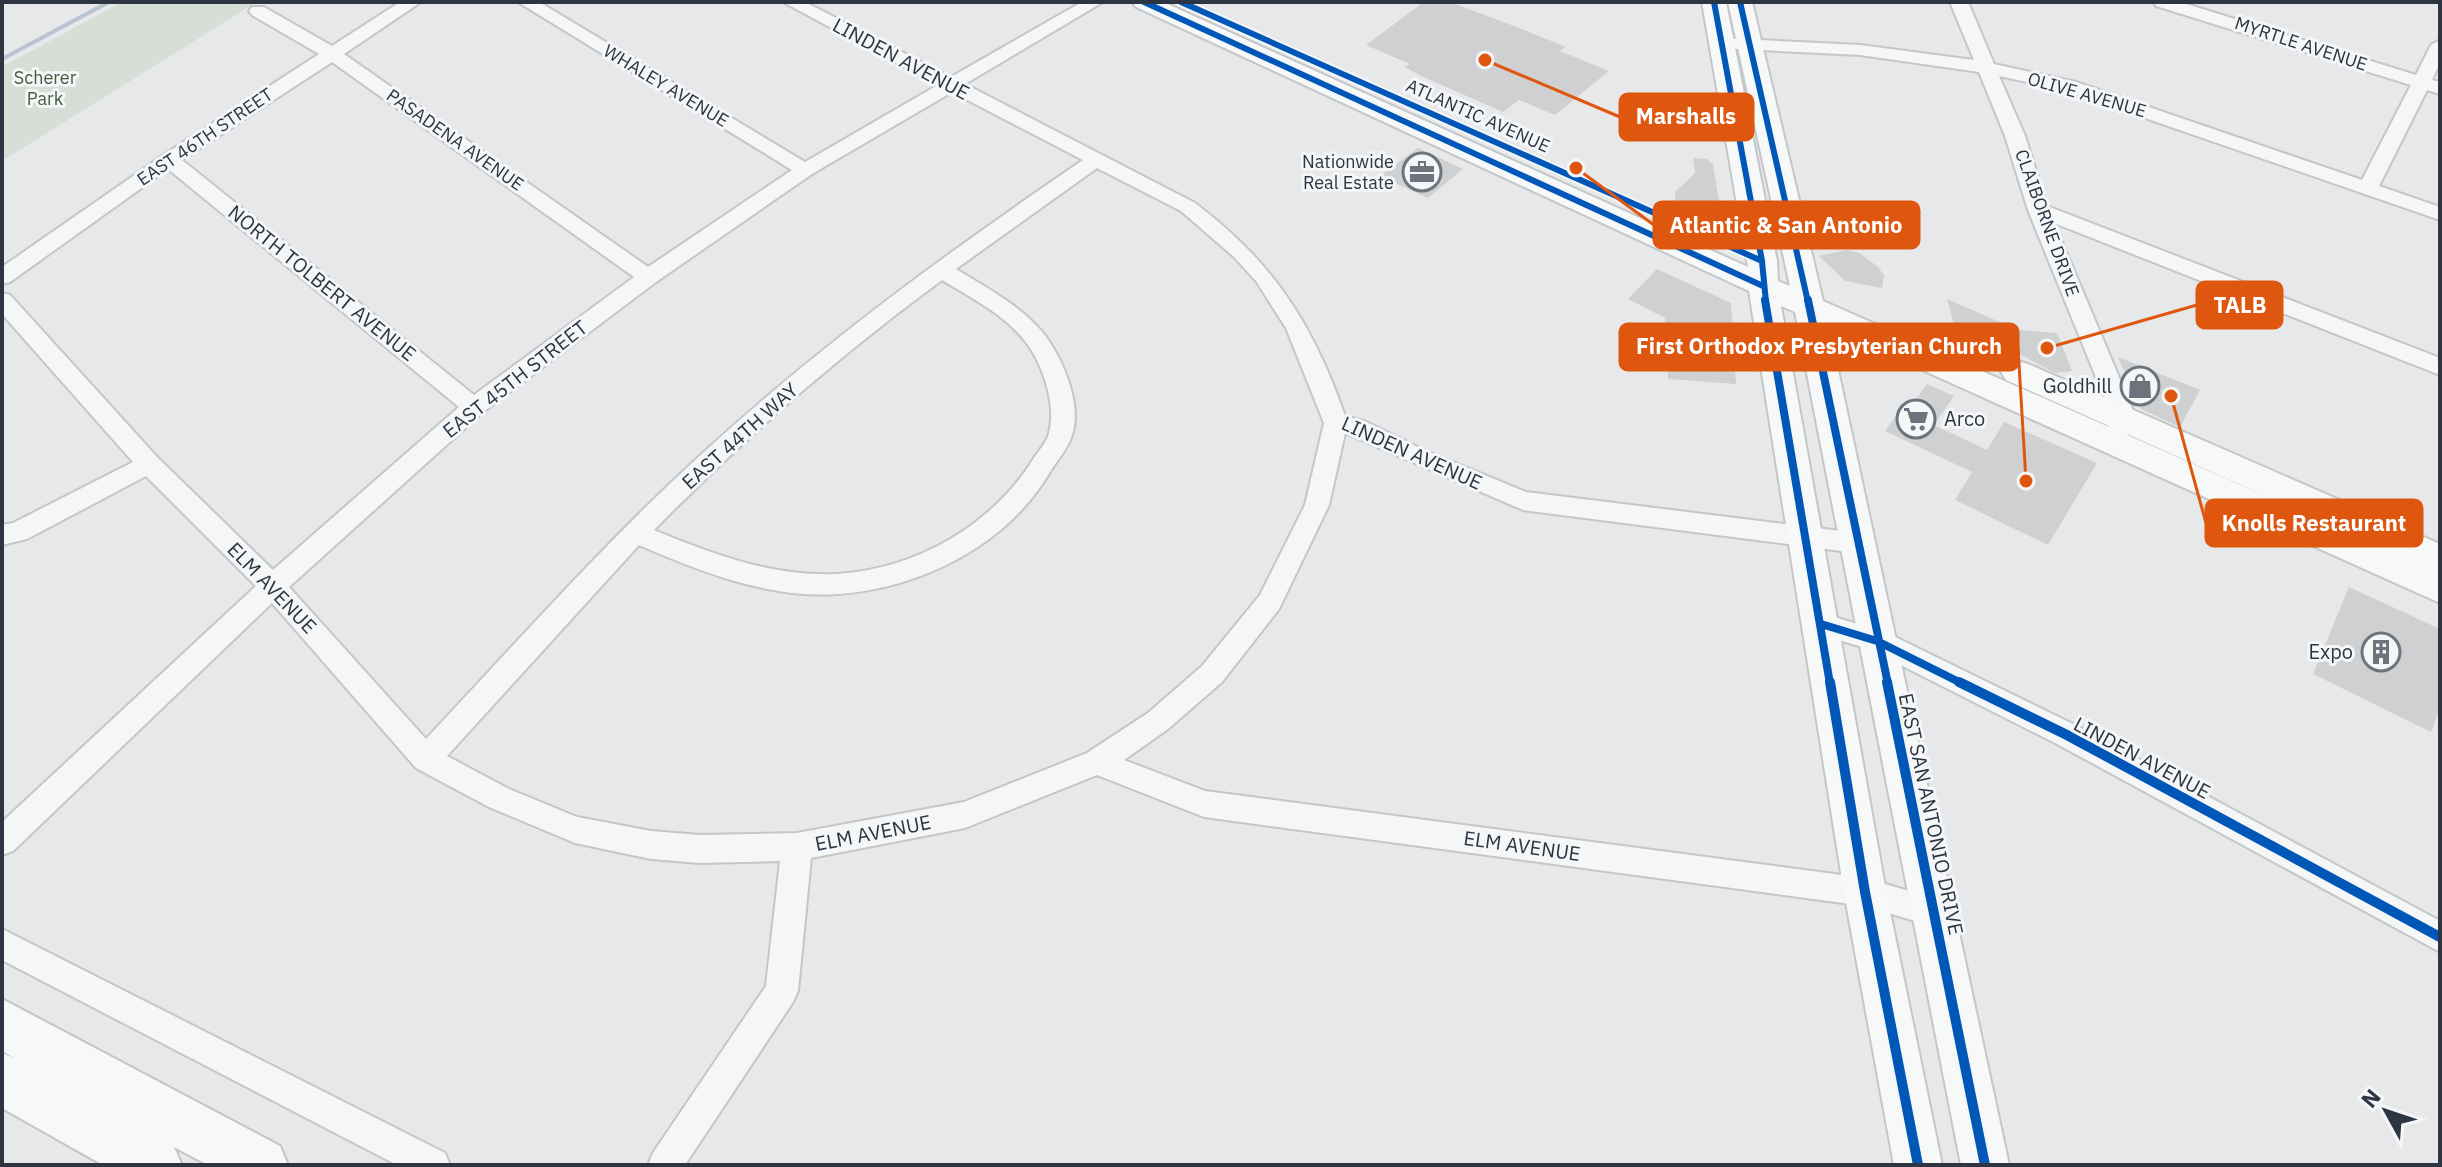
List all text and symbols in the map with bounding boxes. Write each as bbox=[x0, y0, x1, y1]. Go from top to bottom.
street label: LINDEN AVENUE bbox=[828, 11, 974, 106]
street label: MYRTLE AVENUE bbox=[2232, 11, 2370, 76]
street label: WHALEY AVENUE bbox=[599, 39, 733, 132]
park label: Scherer Park bbox=[14, 66, 77, 110]
street label: OLIVE AVENUE bbox=[2025, 67, 2149, 122]
street label: ATLANTIC AVENUE bbox=[1403, 74, 1554, 158]
street label: EAST 46TH STREET bbox=[132, 83, 277, 191]
street label: PASADENA AVENUE bbox=[382, 84, 528, 196]
callout: Marshalls bbox=[1620, 94, 1753, 140]
text: Marshalls bbox=[1636, 101, 1736, 130]
street label: CLAIBORNE DRIVE bbox=[2010, 146, 2085, 300]
place label: Nationwide Real Estate bbox=[1302, 150, 1394, 194]
office icon: Nationwide Real Estate bbox=[1401, 151, 1443, 193]
street label: NORTH TOLBERT AVENUE bbox=[223, 198, 422, 367]
callout: Atlantic & San Antonio bbox=[1654, 202, 1919, 248]
text: Atlantic & San Antonio bbox=[1669, 210, 1903, 239]
callout: TALB bbox=[2197, 282, 2282, 328]
text: TALB bbox=[2214, 290, 2266, 319]
street label: EAST 45TH STREET bbox=[437, 314, 593, 444]
callout: First Orthodox Presbyterian Church bbox=[1620, 324, 2018, 370]
text: First Orthodox Presbyterian Church bbox=[1636, 331, 2002, 360]
shop icon: Goldhill bbox=[2119, 365, 2161, 407]
place label: Goldhill bbox=[2043, 372, 2112, 399]
street label: EAST 44TH WAY bbox=[676, 376, 804, 495]
supermarket icon: Arco bbox=[1895, 398, 1937, 440]
place label: Arco bbox=[1944, 405, 1985, 432]
street label: LINDEN AVENUE bbox=[1338, 409, 1487, 496]
callout: Knolls Restaurant bbox=[2206, 500, 2422, 546]
text: Knolls Restaurant bbox=[2222, 508, 2406, 537]
street label: ELM AVENUE bbox=[222, 536, 323, 639]
building icon: Expo bbox=[2360, 631, 2402, 673]
place label: Expo bbox=[2308, 638, 2353, 665]
street label: EAST SAN ANTONIO DRIVE bbox=[1893, 691, 1970, 937]
street label: LINDEN AVENUE bbox=[2069, 710, 2215, 805]
street label: ELM AVENUE bbox=[812, 808, 933, 857]
street label: ELM AVENUE bbox=[1462, 824, 1582, 867]
north arrow bbox=[2346, 1071, 2426, 1151]
text: N bbox=[2354, 1082, 2387, 1113]

